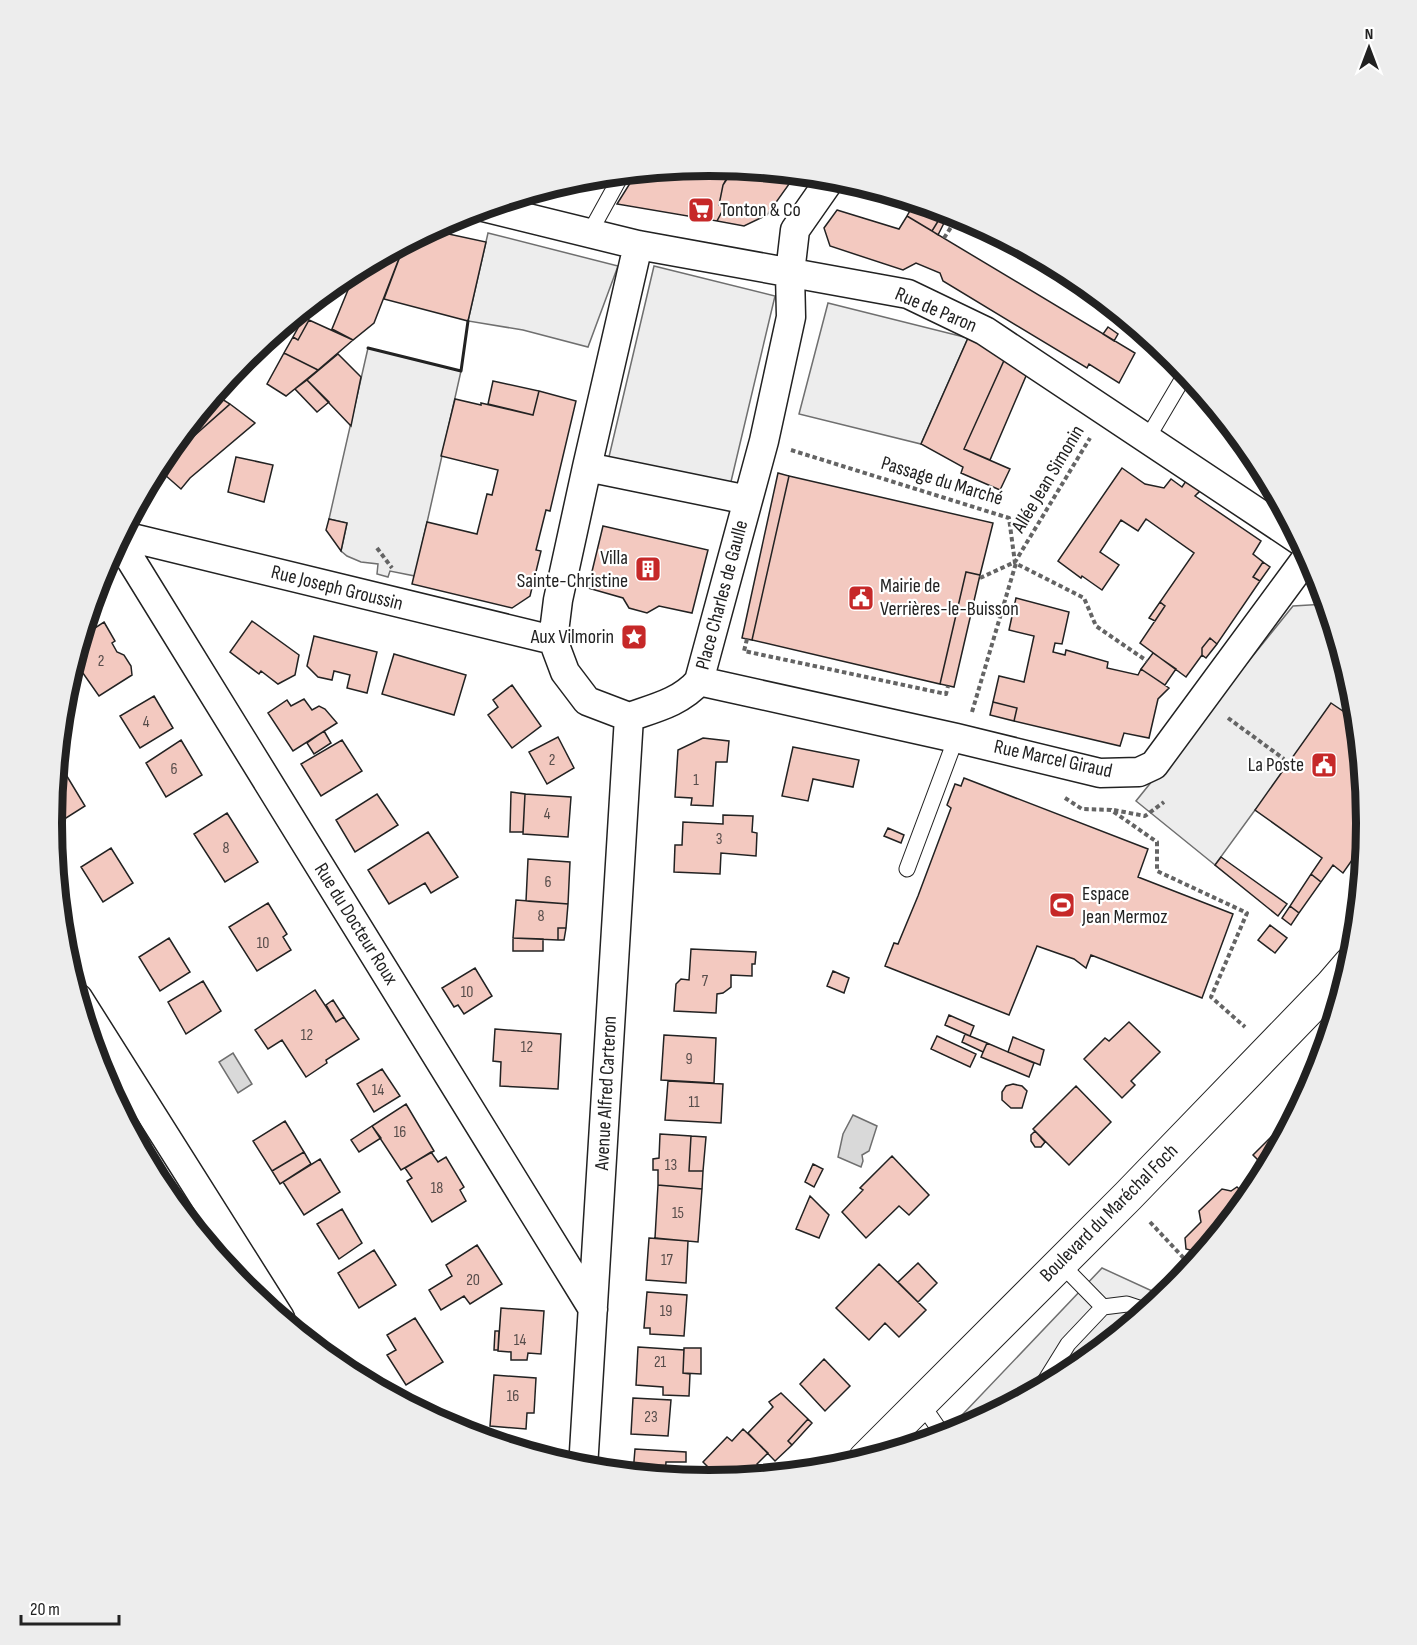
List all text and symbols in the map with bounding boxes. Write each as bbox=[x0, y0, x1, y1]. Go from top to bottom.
north arrow bbox=[1339, 18, 1399, 78]
text: N bbox=[1365, 25, 1373, 44]
supermarket icon: Tonton & Co bbox=[686, 195, 716, 225]
place label: Tonton & Co bbox=[720, 198, 801, 222]
street label: Rue de Paron bbox=[891, 282, 981, 338]
street label: Allée Jean Simonin bbox=[1006, 421, 1090, 538]
street label: Passage du Marché bbox=[878, 451, 1006, 511]
street label: Place Charles de Gaulle bbox=[691, 518, 753, 672]
place label: Villa Sainte-Christine bbox=[517, 546, 628, 593]
building icon: Villa Sainte-Christine bbox=[633, 554, 663, 584]
street label: Rue Joseph Groussin bbox=[269, 560, 405, 616]
place label: Mairie de Verrières-le-Buisson bbox=[880, 574, 1019, 621]
public building icon: Mairie de Verrières-le-Buisson bbox=[846, 583, 876, 613]
place icon: Aux Vilmorin bbox=[619, 622, 649, 652]
place label: Aux Vilmorin bbox=[530, 625, 614, 649]
house number: 2 bbox=[98, 652, 104, 671]
house number: 4 bbox=[143, 713, 150, 732]
street label: Rue Marcel Giraud bbox=[992, 735, 1114, 783]
public building icon: La Poste bbox=[1309, 750, 1339, 780]
house number: 2 bbox=[549, 751, 555, 770]
place label: La Poste bbox=[1248, 753, 1304, 777]
house number: 6 bbox=[170, 760, 178, 779]
house number: 1 bbox=[693, 771, 699, 790]
house number: 4 bbox=[544, 805, 551, 824]
house number: 3 bbox=[716, 830, 722, 849]
house number: 8 bbox=[222, 839, 230, 858]
street label: Rue du Docteur Roux bbox=[309, 859, 403, 990]
house number: 6 bbox=[544, 873, 552, 892]
place label: Espace Jean Mermoz bbox=[1081, 882, 1167, 929]
sports icon: Espace Jean Mermoz bbox=[1047, 890, 1077, 920]
house number: 8 bbox=[537, 907, 545, 926]
house number: 10 bbox=[257, 934, 269, 953]
house number: 7 bbox=[702, 972, 709, 991]
house number: 10 bbox=[461, 983, 473, 1002]
street label: Avenue Alfred Carteron bbox=[590, 1015, 622, 1172]
house number: 12 bbox=[301, 1026, 313, 1045]
house number: 12 bbox=[521, 1038, 533, 1057]
house number: 9 bbox=[685, 1050, 693, 1069]
house number: 14 bbox=[372, 1081, 384, 1100]
house number: 11 bbox=[688, 1093, 700, 1112]
house number: 16 bbox=[394, 1123, 406, 1142]
street label: Boulevard du Maréchal Foch bbox=[1035, 1139, 1183, 1287]
house number: 13 bbox=[665, 1156, 677, 1175]
house number: 18 bbox=[431, 1179, 443, 1198]
house number: 15 bbox=[672, 1204, 684, 1223]
house number: 17 bbox=[661, 1251, 674, 1270]
house number: 20 bbox=[466, 1271, 480, 1290]
house number: 19 bbox=[660, 1302, 672, 1321]
house number: 14 bbox=[514, 1331, 526, 1350]
house number: 21 bbox=[654, 1353, 667, 1372]
house number: 16 bbox=[507, 1387, 519, 1406]
house number: 23 bbox=[644, 1408, 658, 1427]
scale bar bbox=[21, 1588, 118, 1626]
text: 20 m bbox=[30, 1599, 60, 1620]

